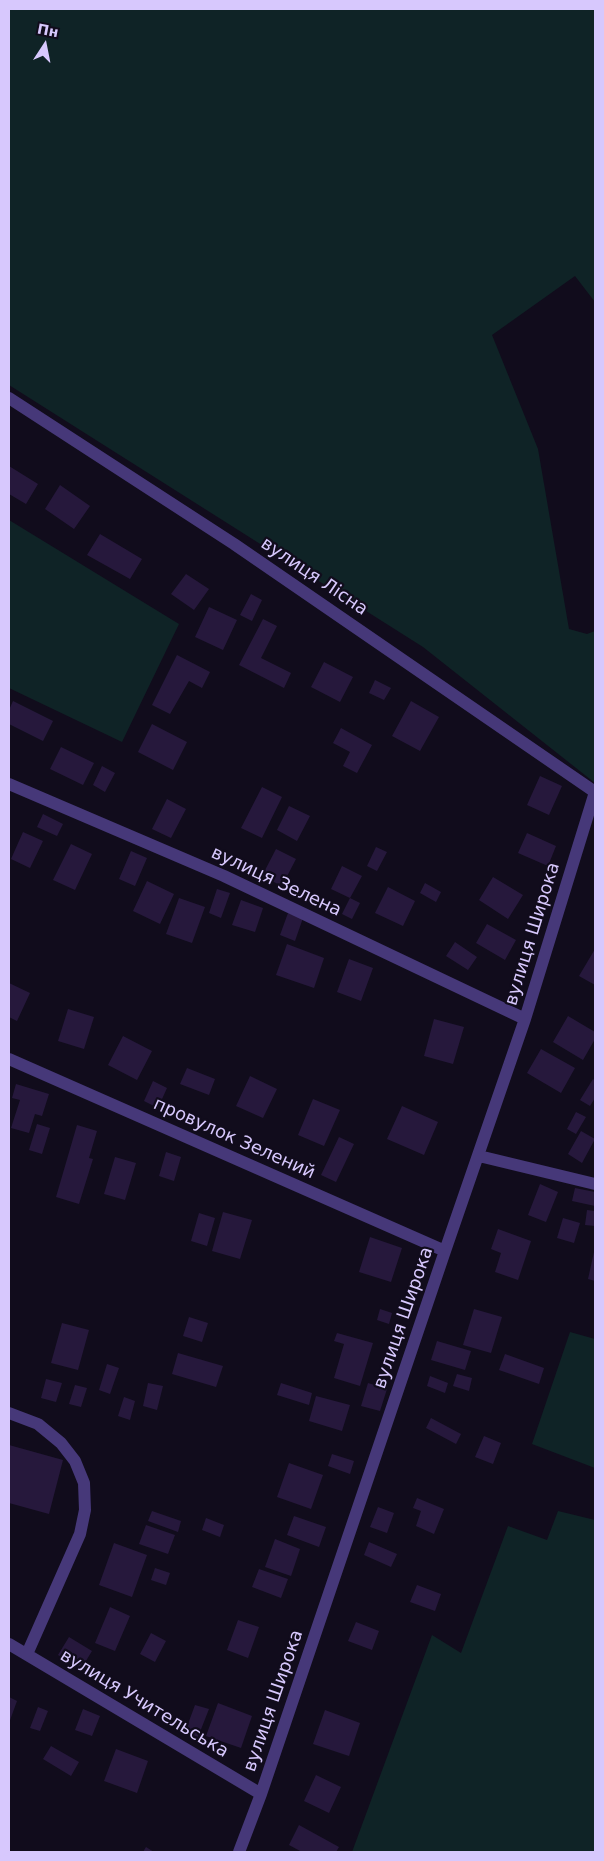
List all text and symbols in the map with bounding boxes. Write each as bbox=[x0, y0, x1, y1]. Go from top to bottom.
north arrow bbox=[20, 20, 70, 70]
text: Пн bbox=[36, 20, 60, 40]
street label: вулиця Лісна bbox=[256, 533, 372, 621]
street label: вулиця Зелена bbox=[207, 842, 345, 922]
street label: вулиця Широка bbox=[501, 860, 565, 1008]
street label: провулок Зелений bbox=[150, 1094, 318, 1184]
street label: вулиця Широка bbox=[370, 1244, 438, 1392]
street label: вулиця Широка bbox=[240, 1627, 308, 1775]
street label: вулиця Учительська bbox=[56, 1645, 232, 1763]

